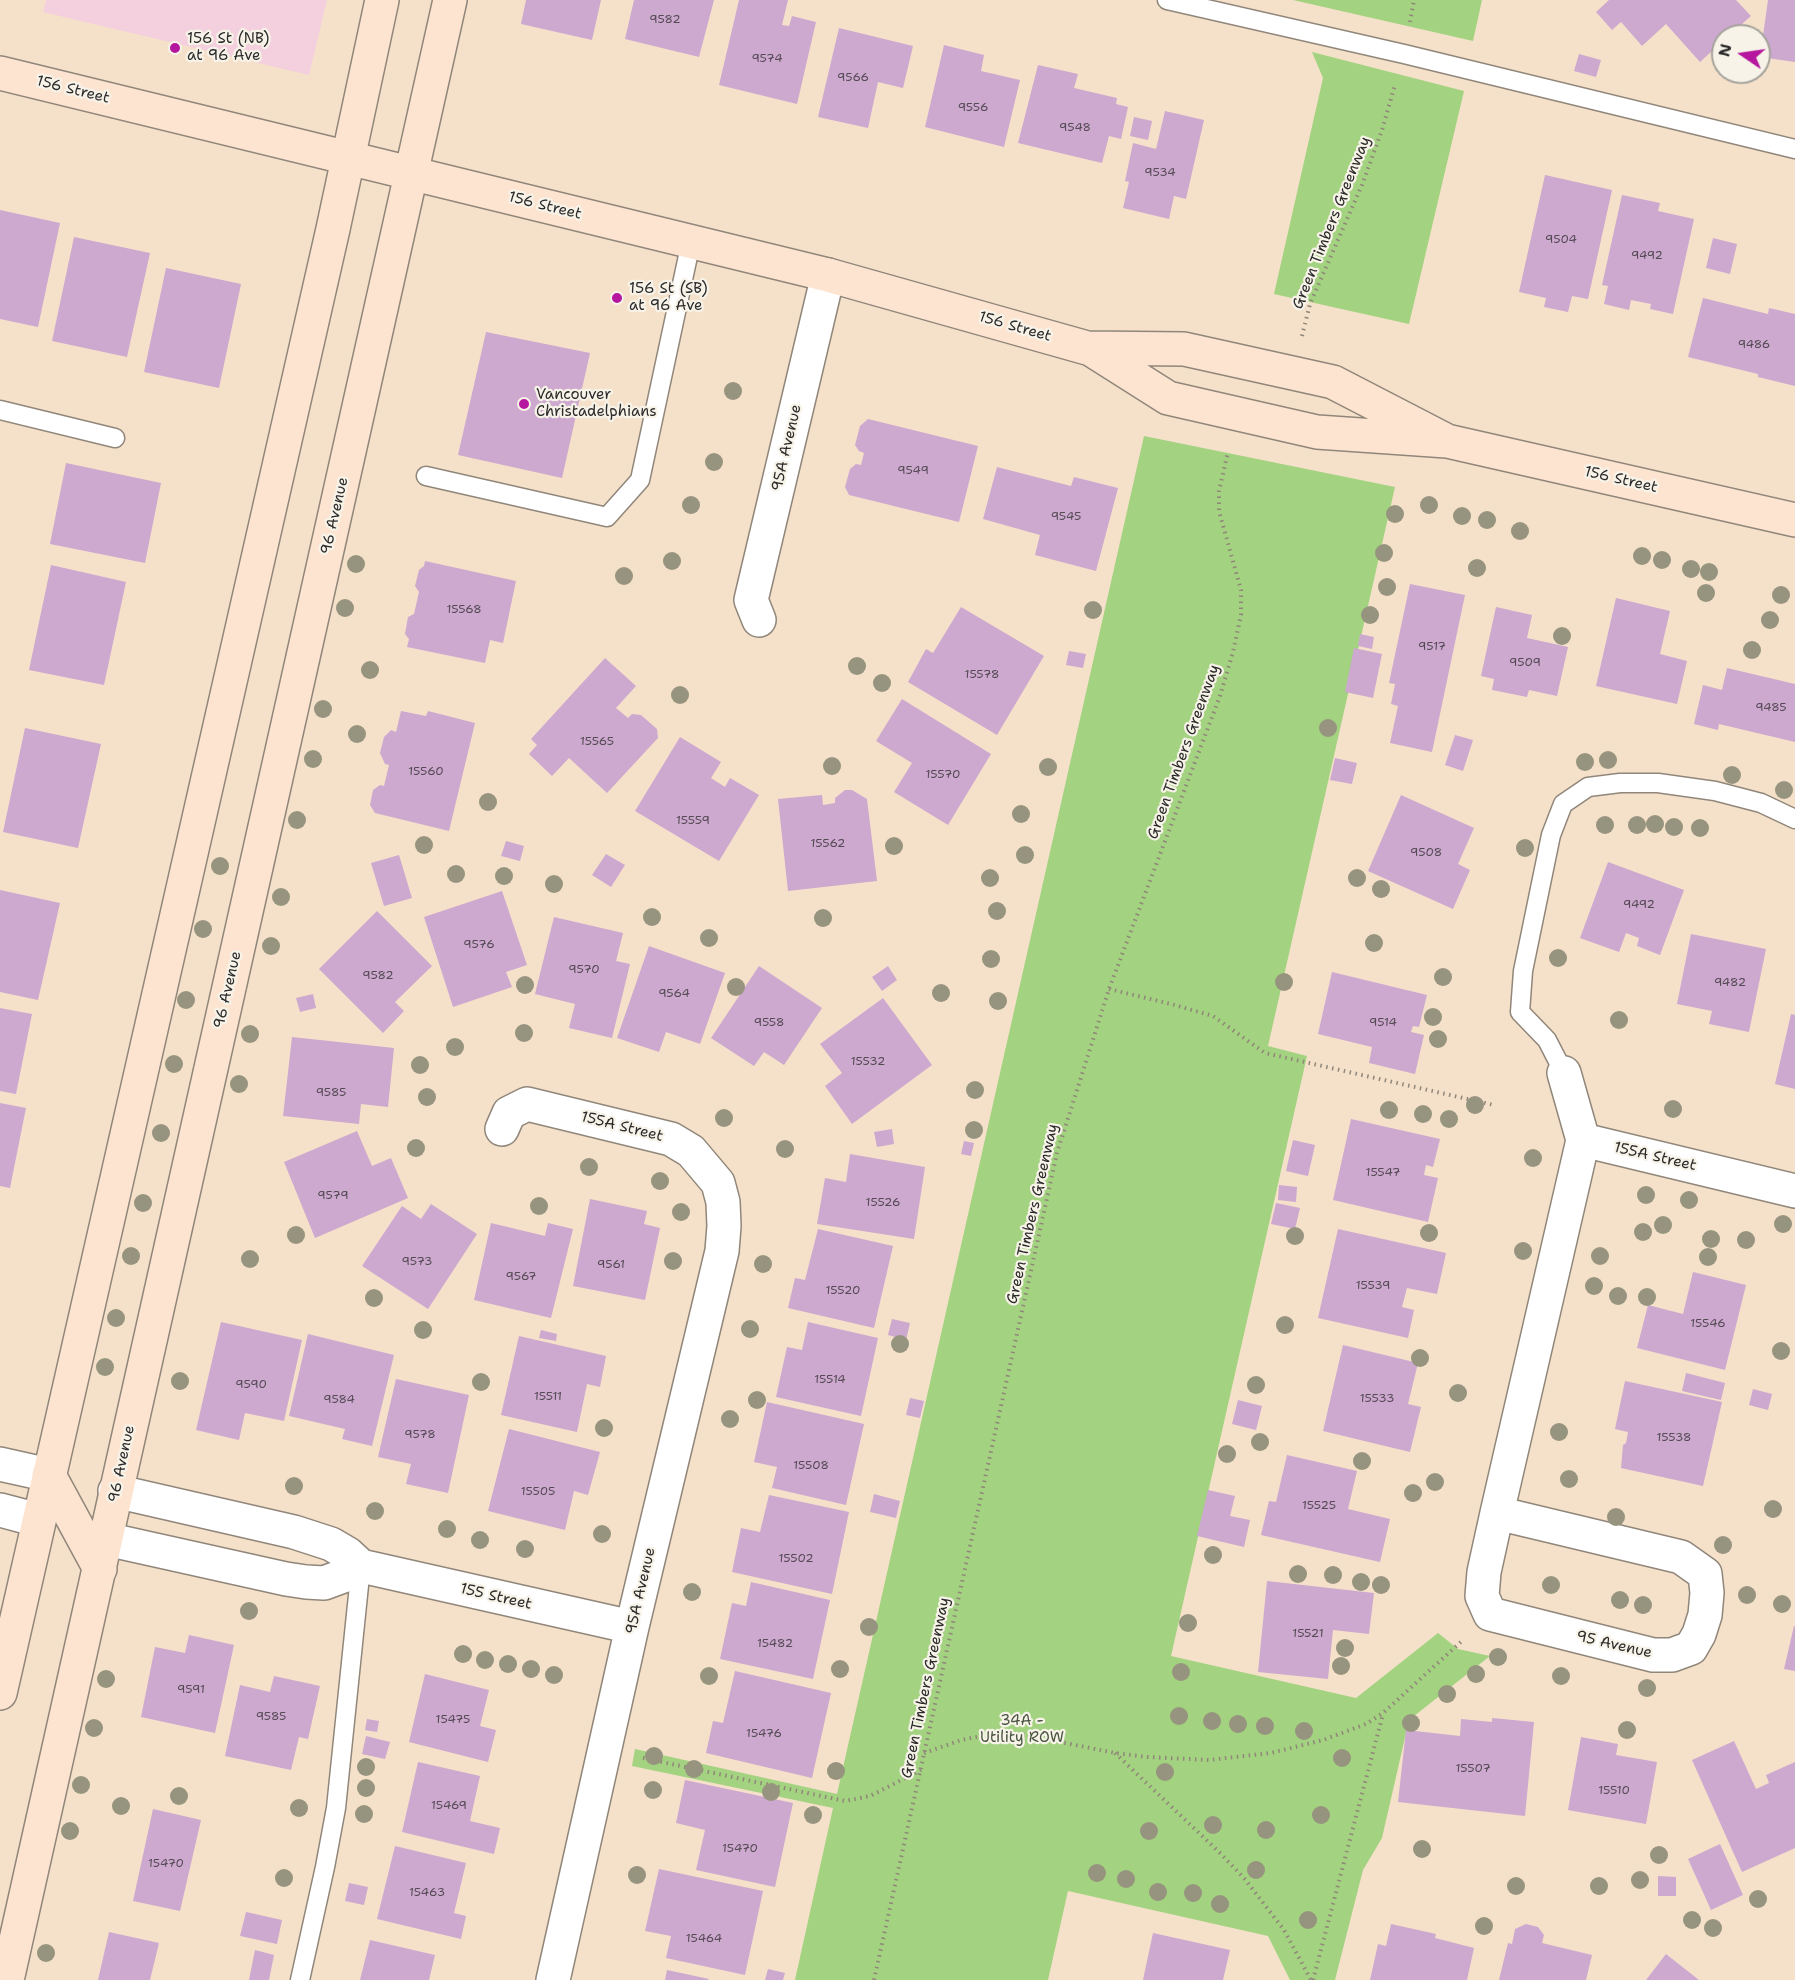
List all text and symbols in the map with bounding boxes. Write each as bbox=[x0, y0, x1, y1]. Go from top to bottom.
house number: 9582 bbox=[649, 13, 681, 27]
north arrow bbox=[1711, 24, 1771, 84]
place label: 156 St (NB) at 96 Ave bbox=[187, 30, 269, 65]
marker: 156 St (NB) at 96 Ave bbox=[168, 41, 182, 55]
text: N bbox=[1713, 42, 1737, 59]
house number: 9574 bbox=[751, 52, 783, 66]
house number: 9566 bbox=[837, 71, 869, 85]
street label: 156 Street bbox=[35, 72, 111, 108]
house number: 9556 bbox=[958, 101, 988, 115]
house number: 9548 bbox=[1059, 121, 1091, 135]
street label: Green Timbers Greenway bbox=[1289, 134, 1375, 312]
house number: 9534 bbox=[1144, 166, 1176, 180]
street label: 156 Street bbox=[507, 188, 583, 224]
house number: 9504 bbox=[1545, 233, 1577, 247]
house number: 9492 bbox=[1631, 249, 1663, 263]
place label: 156 St (SB) at 96 Ave bbox=[629, 280, 708, 315]
marker: 156 St (SB) at 96 Ave bbox=[610, 291, 624, 305]
street label: 156 Street bbox=[977, 308, 1053, 346]
house number: 9486 bbox=[1738, 338, 1770, 352]
place label: Vancouver Christadelphians bbox=[536, 386, 657, 421]
marker: Vancouver Christadelphians bbox=[517, 397, 531, 411]
street label: 95A Avenue bbox=[768, 403, 806, 493]
street label: 156 Street bbox=[1583, 463, 1659, 497]
house number: 9549 bbox=[897, 464, 929, 478]
street label: 96 Avenue bbox=[317, 476, 353, 556]
house number: 9545 bbox=[1051, 510, 1081, 524]
house number: 15568 bbox=[446, 603, 482, 617]
house number: 9517 bbox=[1418, 640, 1446, 654]
house number: 9509 bbox=[1509, 656, 1541, 670]
street label: Green Timbers Greenway bbox=[1144, 662, 1224, 842]
house number: 15578 bbox=[965, 668, 999, 682]
house number: 9485 bbox=[1755, 701, 1787, 715]
house number: 15565 bbox=[580, 735, 614, 749]
house number: 15560 bbox=[408, 765, 444, 779]
house number: 15570 bbox=[925, 768, 961, 782]
house number: 15559 bbox=[676, 814, 710, 828]
house number: 15562 bbox=[811, 837, 845, 851]
house number: 9508 bbox=[1410, 846, 1442, 860]
house number: 9492 bbox=[1623, 898, 1655, 912]
house number: 9576 bbox=[463, 938, 495, 952]
street label: 96 Avenue bbox=[210, 950, 246, 1030]
house number: 9570 bbox=[568, 963, 600, 977]
house number: 9582 bbox=[362, 969, 394, 983]
house number: 9482 bbox=[1714, 976, 1746, 990]
house number: 9564 bbox=[658, 987, 690, 1001]
house number: 9558 bbox=[754, 1016, 784, 1030]
house number: 9514 bbox=[1369, 1016, 1397, 1030]
house number: 15532 bbox=[851, 1055, 885, 1069]
house number: 9585 bbox=[316, 1086, 346, 1100]
street label: 155A Street bbox=[579, 1108, 665, 1146]
street label: Green Timbers Greenway bbox=[1003, 1122, 1063, 1306]
street label: 155A Street bbox=[1612, 1139, 1698, 1175]
house number: 15547 bbox=[1366, 1166, 1400, 1180]
house number: 9579 bbox=[317, 1189, 349, 1203]
house number: 15526 bbox=[866, 1196, 900, 1210]
house number: 9573 bbox=[402, 1255, 432, 1269]
house number: 9561 bbox=[597, 1258, 625, 1272]
house number: 9567 bbox=[506, 1270, 536, 1284]
house number: 15539 bbox=[1356, 1279, 1390, 1293]
house number: 15520 bbox=[826, 1284, 860, 1298]
house number: 15546 bbox=[1690, 1317, 1726, 1331]
house number: 15514 bbox=[814, 1373, 846, 1387]
house number: 9590 bbox=[235, 1378, 267, 1392]
house number: 15511 bbox=[534, 1390, 562, 1404]
house number: 15533 bbox=[1360, 1392, 1394, 1406]
house number: 9584 bbox=[323, 1393, 355, 1407]
street label: 96 Avenue bbox=[105, 1424, 139, 1504]
house number: 9578 bbox=[404, 1428, 436, 1442]
house number: 15538 bbox=[1656, 1431, 1692, 1445]
house number: 15508 bbox=[793, 1459, 829, 1473]
house number: 15505 bbox=[521, 1485, 555, 1499]
house number: 15525 bbox=[1302, 1499, 1336, 1513]
street label: 95A Avenue bbox=[622, 1546, 660, 1636]
house number: 15502 bbox=[778, 1552, 814, 1566]
street label: 155 Street bbox=[458, 1580, 534, 1614]
street label: Green Timbers Greenway bbox=[898, 1596, 954, 1780]
house number: 15521 bbox=[1292, 1627, 1324, 1641]
street label: 95 Avenue bbox=[1574, 1628, 1654, 1662]
house number: 15482 bbox=[757, 1637, 793, 1651]
house number: 9591 bbox=[177, 1683, 205, 1697]
house number: 9585 bbox=[256, 1710, 286, 1724]
park label: 34A - Utility ROW bbox=[980, 1712, 1064, 1747]
house number: 15475 bbox=[436, 1713, 470, 1727]
house number: 15476 bbox=[746, 1727, 782, 1741]
house number: 15507 bbox=[1455, 1762, 1491, 1776]
house number: 15510 bbox=[1598, 1784, 1630, 1798]
house number: 15469 bbox=[431, 1799, 467, 1813]
house number: 15470 bbox=[722, 1842, 758, 1856]
house number: 15470 bbox=[148, 1857, 184, 1871]
house number: 15463 bbox=[409, 1886, 445, 1900]
house number: 15464 bbox=[686, 1932, 722, 1946]

